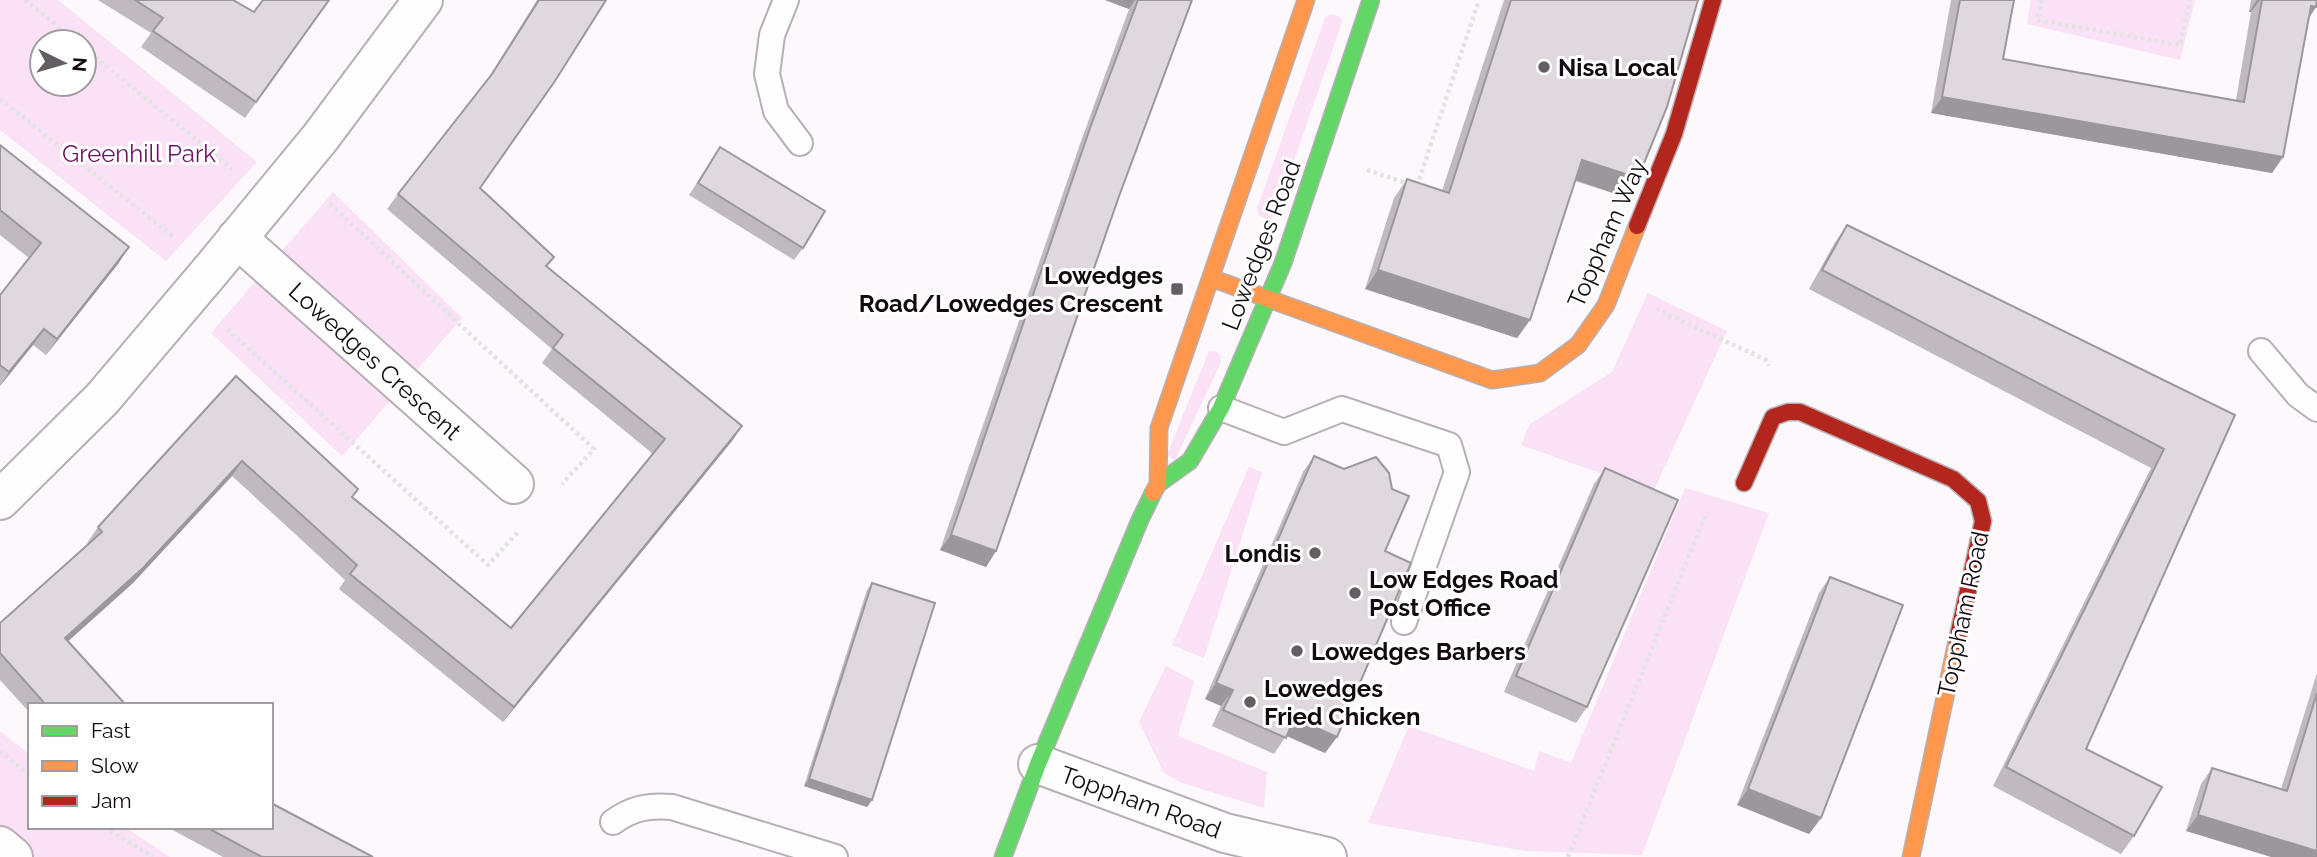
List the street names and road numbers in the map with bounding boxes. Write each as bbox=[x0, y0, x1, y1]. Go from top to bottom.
street label: Toppham Way bbox=[1561, 154, 1653, 312]
street label: Lowedges Road bbox=[1215, 156, 1307, 334]
street label: Lowedges Crescent bbox=[283, 276, 467, 446]
street label: Toppham Road bbox=[1931, 528, 1995, 700]
street label: Toppham Road bbox=[1057, 760, 1225, 844]

